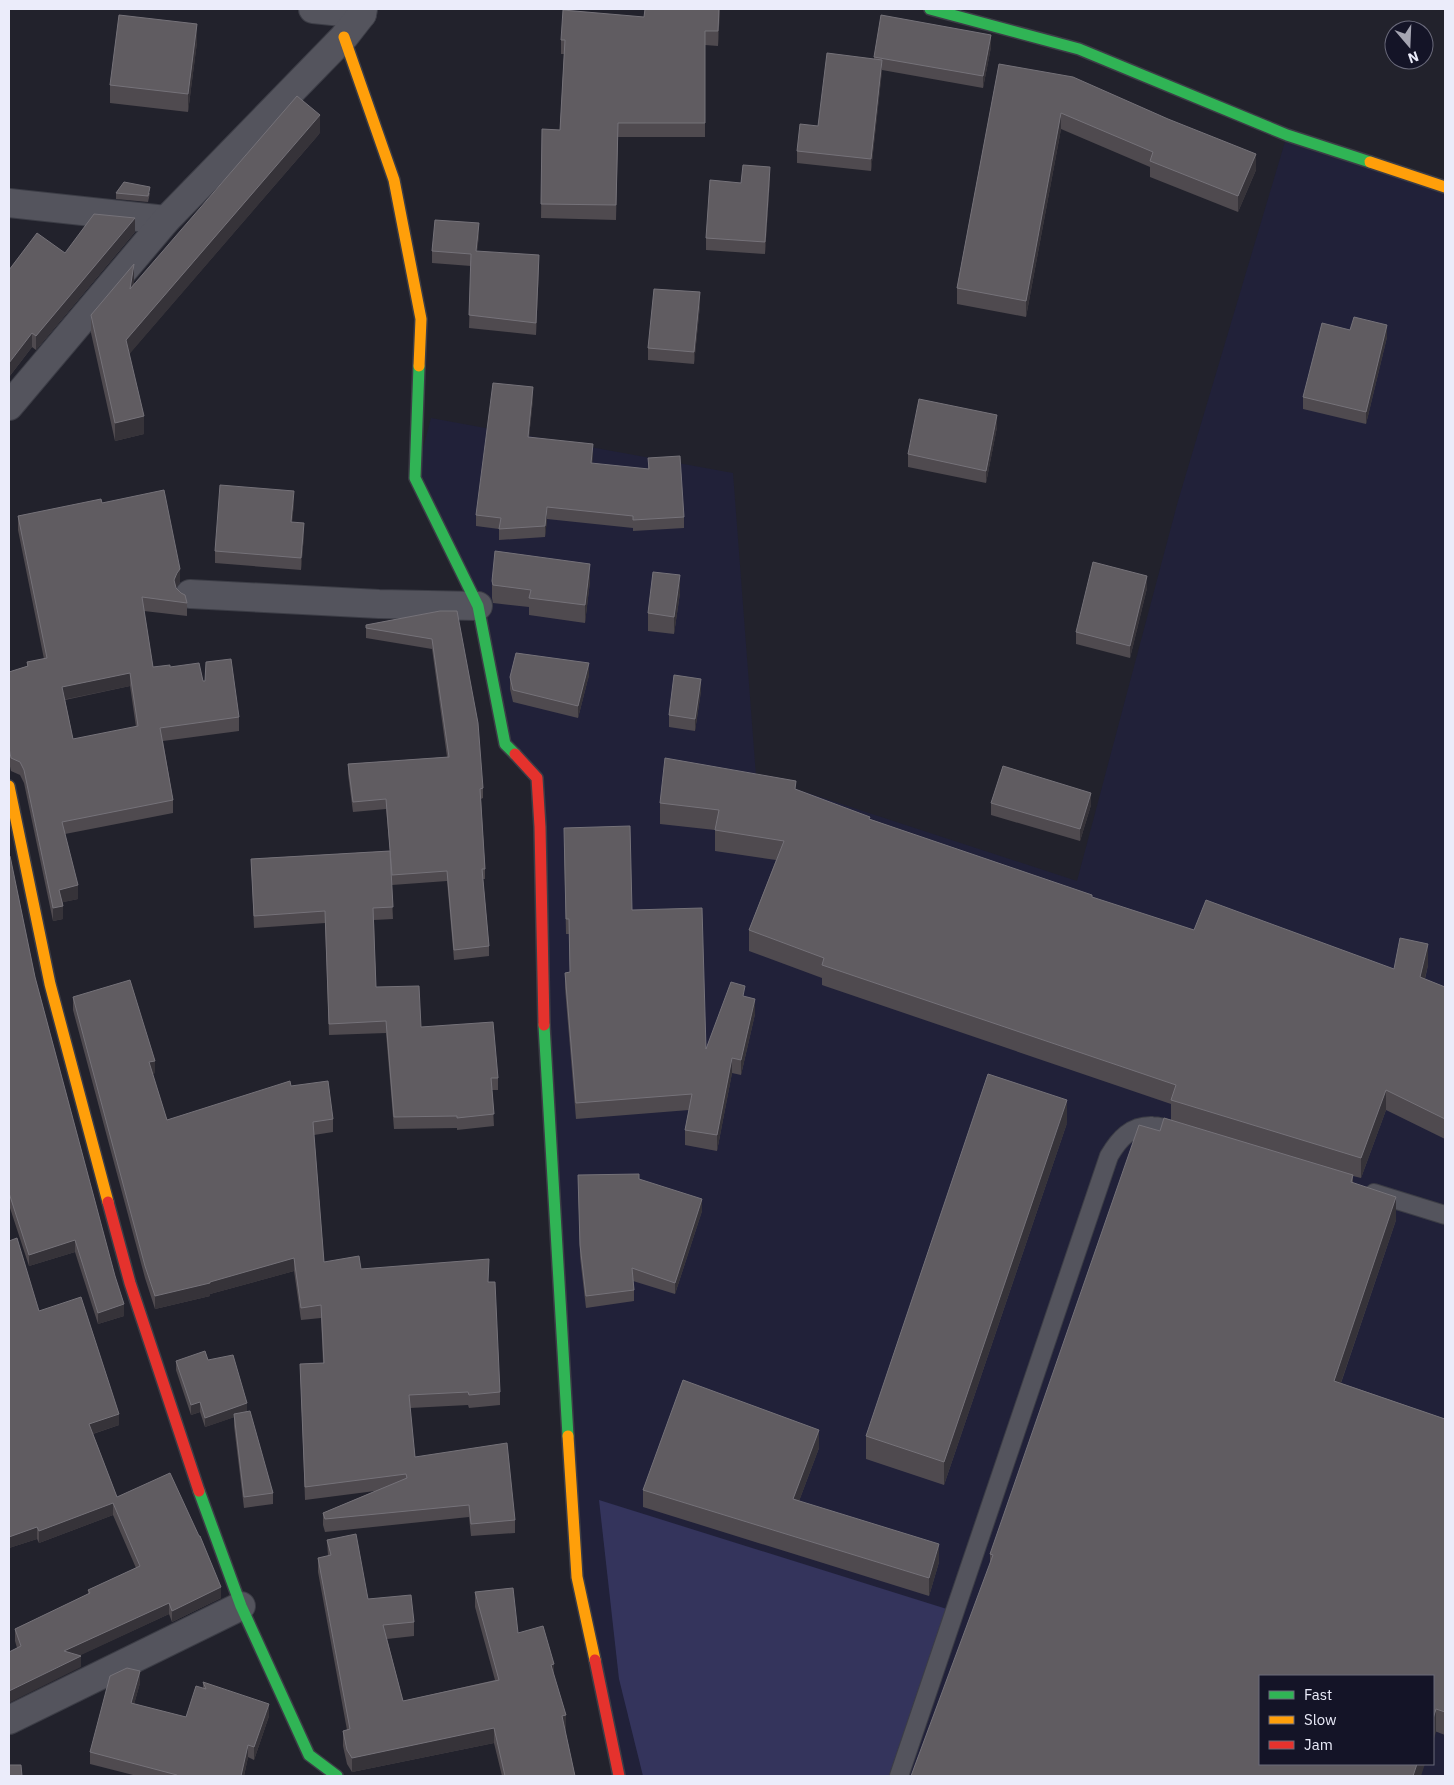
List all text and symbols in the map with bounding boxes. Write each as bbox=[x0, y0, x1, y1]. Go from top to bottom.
north arrow bbox=[1384, 20, 1434, 70]
text: N bbox=[1406, 47, 1421, 67]
legend bbox=[1259, 1675, 1434, 1765]
text: Fast bbox=[1304, 1685, 1332, 1704]
text: Slow bbox=[1304, 1710, 1337, 1729]
text: Jam bbox=[1304, 1735, 1333, 1754]

